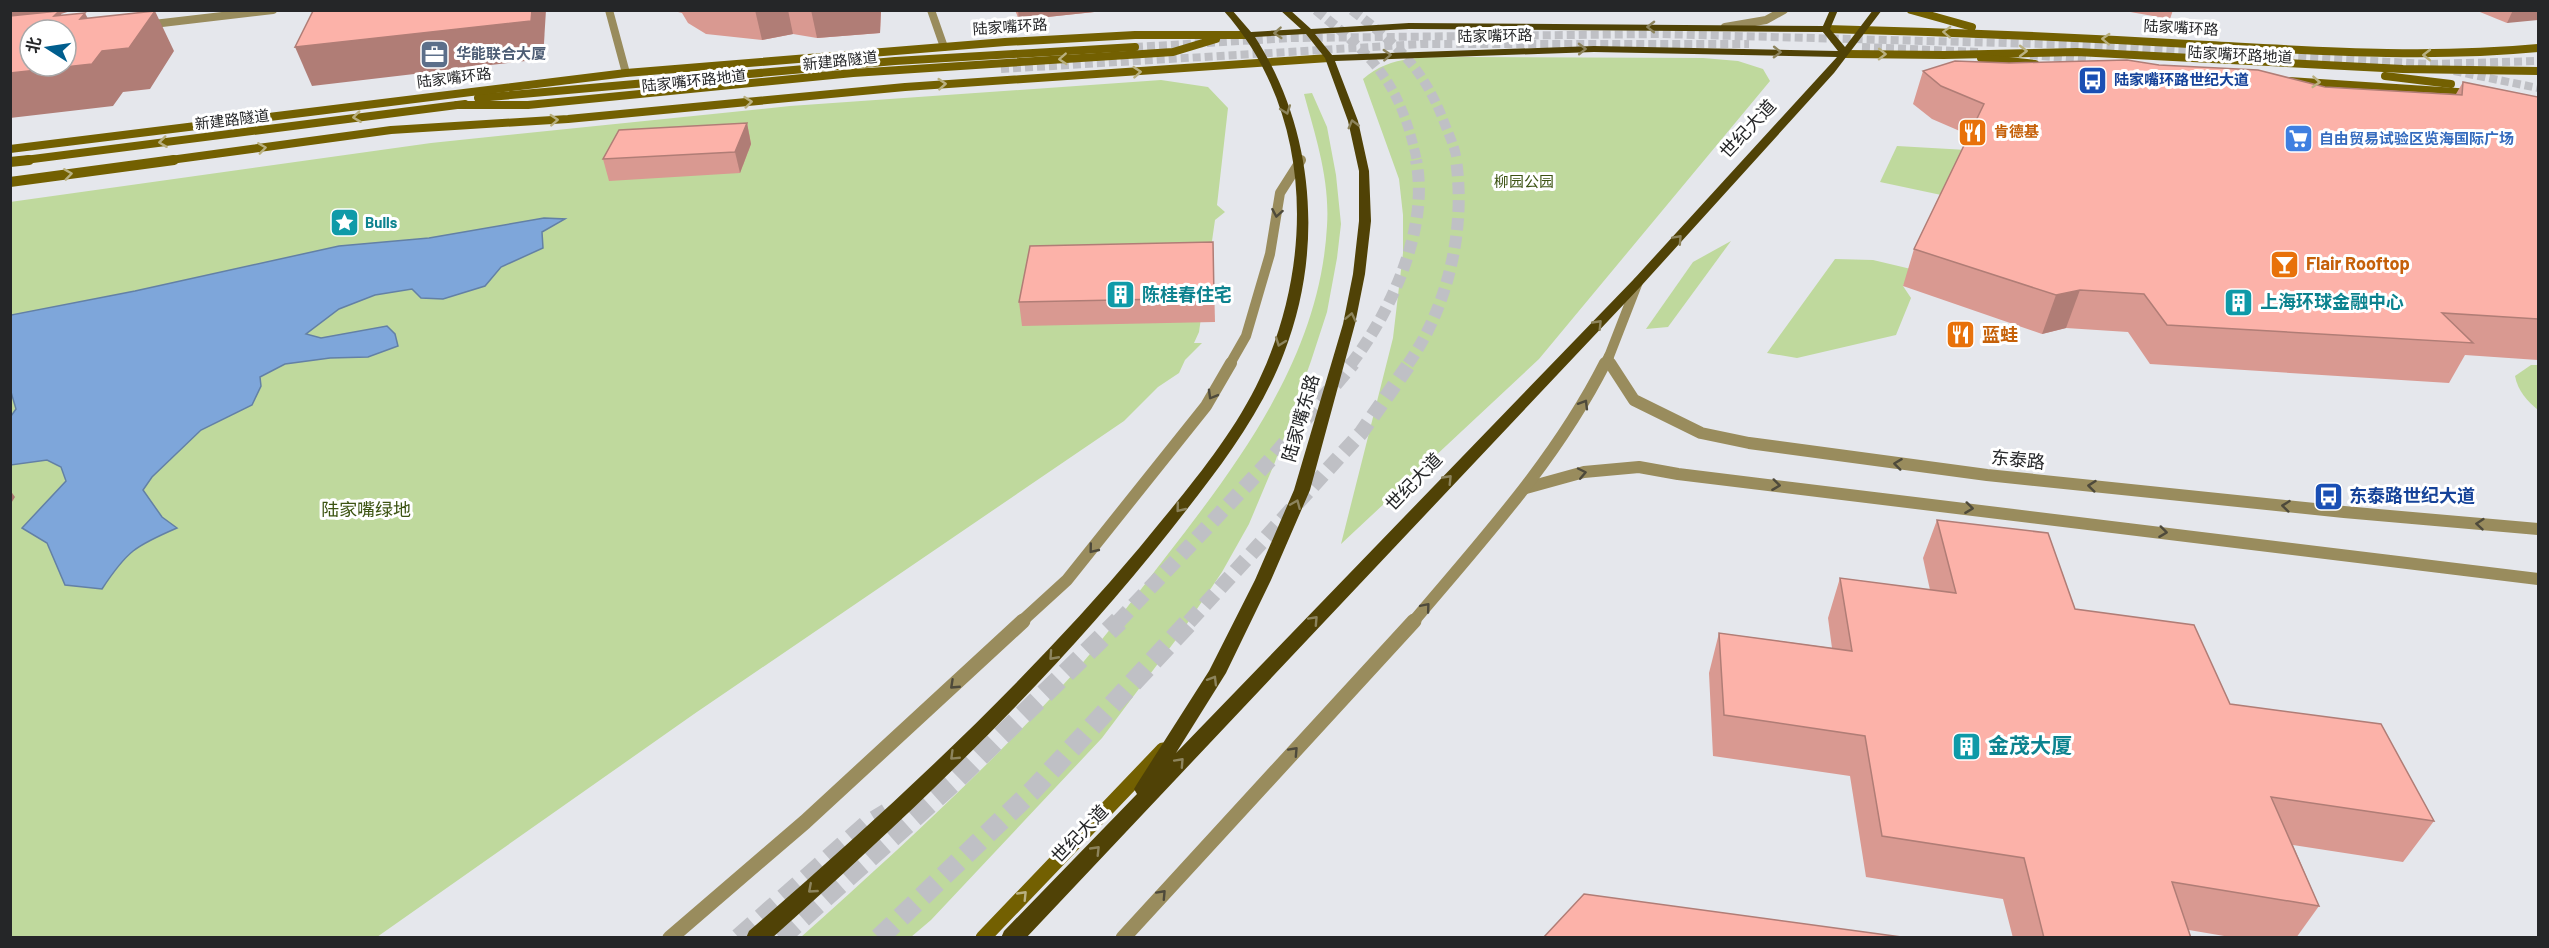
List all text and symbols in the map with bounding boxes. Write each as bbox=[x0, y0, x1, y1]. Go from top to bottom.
street label: 陆家嘴环路 bbox=[972, 14, 1048, 38]
street label: 陆家嘴环路 bbox=[2143, 16, 2219, 38]
north arrow bbox=[18, 18, 78, 78]
one-way arrow bbox=[1647, 20, 1656, 33]
street label: 陆家嘴环路 bbox=[1457, 25, 1533, 45]
one-way arrow bbox=[1273, 26, 1282, 39]
one-way arrow bbox=[1942, 26, 1951, 38]
one-way arrow bbox=[2102, 32, 2111, 45]
text: 北 bbox=[22, 35, 44, 55]
office icon: 华能联合大厦 bbox=[419, 38, 451, 70]
street label: 陆家嘴环路地道 bbox=[2187, 42, 2293, 66]
one-way arrow bbox=[1578, 43, 1587, 56]
place label: 华能联合大厦 bbox=[456, 44, 546, 62]
one-way arrow bbox=[2018, 45, 2027, 58]
one-way arrow bbox=[1773, 46, 1782, 58]
street label: 新建路隧道 bbox=[802, 47, 878, 73]
one-way arrow bbox=[1383, 48, 1392, 61]
one-way arrow bbox=[1878, 48, 1887, 60]
one-way arrow bbox=[2422, 49, 2431, 61]
one-way arrow bbox=[1059, 53, 1068, 66]
street label: 陆家嘴环路 bbox=[416, 64, 492, 91]
bus stop icon: 陆家嘴环路世纪大道 bbox=[2077, 64, 2109, 96]
one-way arrow bbox=[1132, 65, 1141, 78]
street label: 陆家嘴环路地道 bbox=[641, 66, 747, 94]
place label: 陆家嘴环路世纪大道 bbox=[2114, 70, 2249, 88]
one-way arrow bbox=[2311, 76, 2320, 89]
one-way arrow bbox=[938, 78, 947, 91]
street label: 世纪大道 bbox=[1715, 94, 1780, 162]
one-way arrow bbox=[743, 96, 753, 108]
one-way arrow bbox=[1278, 105, 1291, 115]
street label: 新建路隧道 bbox=[194, 106, 270, 133]
one-way arrow bbox=[352, 111, 361, 123]
one-way arrow bbox=[549, 114, 558, 127]
restaurant icon: 肯德基 bbox=[1957, 116, 1989, 148]
one-way arrow bbox=[1348, 119, 1360, 130]
place label: 肯德基 bbox=[1994, 122, 2039, 140]
supermarket icon: 自由贸易试验区览海国际广场 bbox=[2282, 123, 2314, 155]
place label: 自由贸易试验区览海国际广场 bbox=[2319, 129, 2514, 147]
one-way arrow bbox=[159, 136, 168, 148]
one-way arrow bbox=[257, 142, 266, 154]
one-way arrow bbox=[64, 168, 73, 180]
park label: 柳园公园 bbox=[1494, 172, 1554, 190]
place icon: Bulls bbox=[328, 207, 360, 239]
one-way arrow bbox=[1271, 207, 1284, 217]
place label: Bulls bbox=[365, 213, 398, 231]
one-way arrow bbox=[1670, 235, 1681, 246]
bar icon: Flair Rooftop bbox=[2269, 248, 2301, 280]
place label: Flair Rooftop bbox=[2306, 252, 2410, 274]
building icon: 陈桂春住宅 bbox=[1105, 279, 1137, 311]
place label: 陈桂春住宅 bbox=[1142, 283, 1232, 305]
building icon: 上海环球金融中心 bbox=[2223, 286, 2255, 318]
place label: 上海环球金融中心 bbox=[2260, 290, 2404, 312]
one-way arrow bbox=[1343, 312, 1356, 322]
restaurant icon: 蓝蛙 bbox=[1945, 319, 1977, 351]
one-way arrow bbox=[1591, 320, 1602, 330]
place label: 蓝蛙 bbox=[1982, 323, 2018, 345]
one-way arrow bbox=[1275, 336, 1288, 347]
street label: 陆家嘴东路 bbox=[1277, 371, 1323, 464]
one-way arrow bbox=[1208, 389, 1220, 399]
one-way arrow bbox=[1577, 400, 1588, 410]
street label: 东泰路 bbox=[1990, 445, 2046, 473]
street label: 世纪大道 bbox=[1380, 448, 1446, 515]
one-way arrow bbox=[1894, 458, 1903, 471]
one-way arrow bbox=[1577, 468, 1587, 481]
one-way arrow bbox=[1441, 476, 1452, 487]
one-way arrow bbox=[1771, 478, 1780, 490]
one-way arrow bbox=[2088, 480, 2097, 493]
bus stop icon: 东泰路世纪大道 bbox=[2312, 480, 2344, 512]
place label: 东泰路世纪大道 bbox=[2349, 484, 2475, 506]
park label: 陆家嘴绿地 bbox=[321, 498, 411, 520]
one-way arrow bbox=[1289, 499, 1301, 510]
one-way arrow bbox=[2282, 500, 2291, 513]
one-way arrow bbox=[1176, 501, 1187, 512]
one-way arrow bbox=[1965, 502, 1974, 514]
one-way arrow bbox=[2476, 518, 2485, 531]
one-way arrow bbox=[2158, 526, 2167, 538]
one-way arrow bbox=[1089, 542, 1100, 553]
one-way arrow bbox=[1418, 603, 1429, 614]
one-way arrow bbox=[1306, 617, 1317, 628]
one-way arrow bbox=[1049, 649, 1060, 660]
one-way arrow bbox=[1205, 676, 1217, 686]
one-way arrow bbox=[950, 678, 960, 689]
building icon: 金茂大厦 bbox=[1951, 730, 1983, 762]
place label: 金茂大厦 bbox=[1988, 732, 2072, 757]
one-way arrow bbox=[1287, 747, 1298, 758]
one-way arrow bbox=[951, 749, 962, 760]
one-way arrow bbox=[1172, 758, 1183, 769]
street label: 世纪大道 bbox=[1046, 800, 1112, 867]
one-way arrow bbox=[1089, 846, 1100, 856]
one-way arrow bbox=[808, 882, 819, 893]
one-way arrow bbox=[1155, 891, 1166, 901]
one-way arrow bbox=[1016, 892, 1027, 903]

